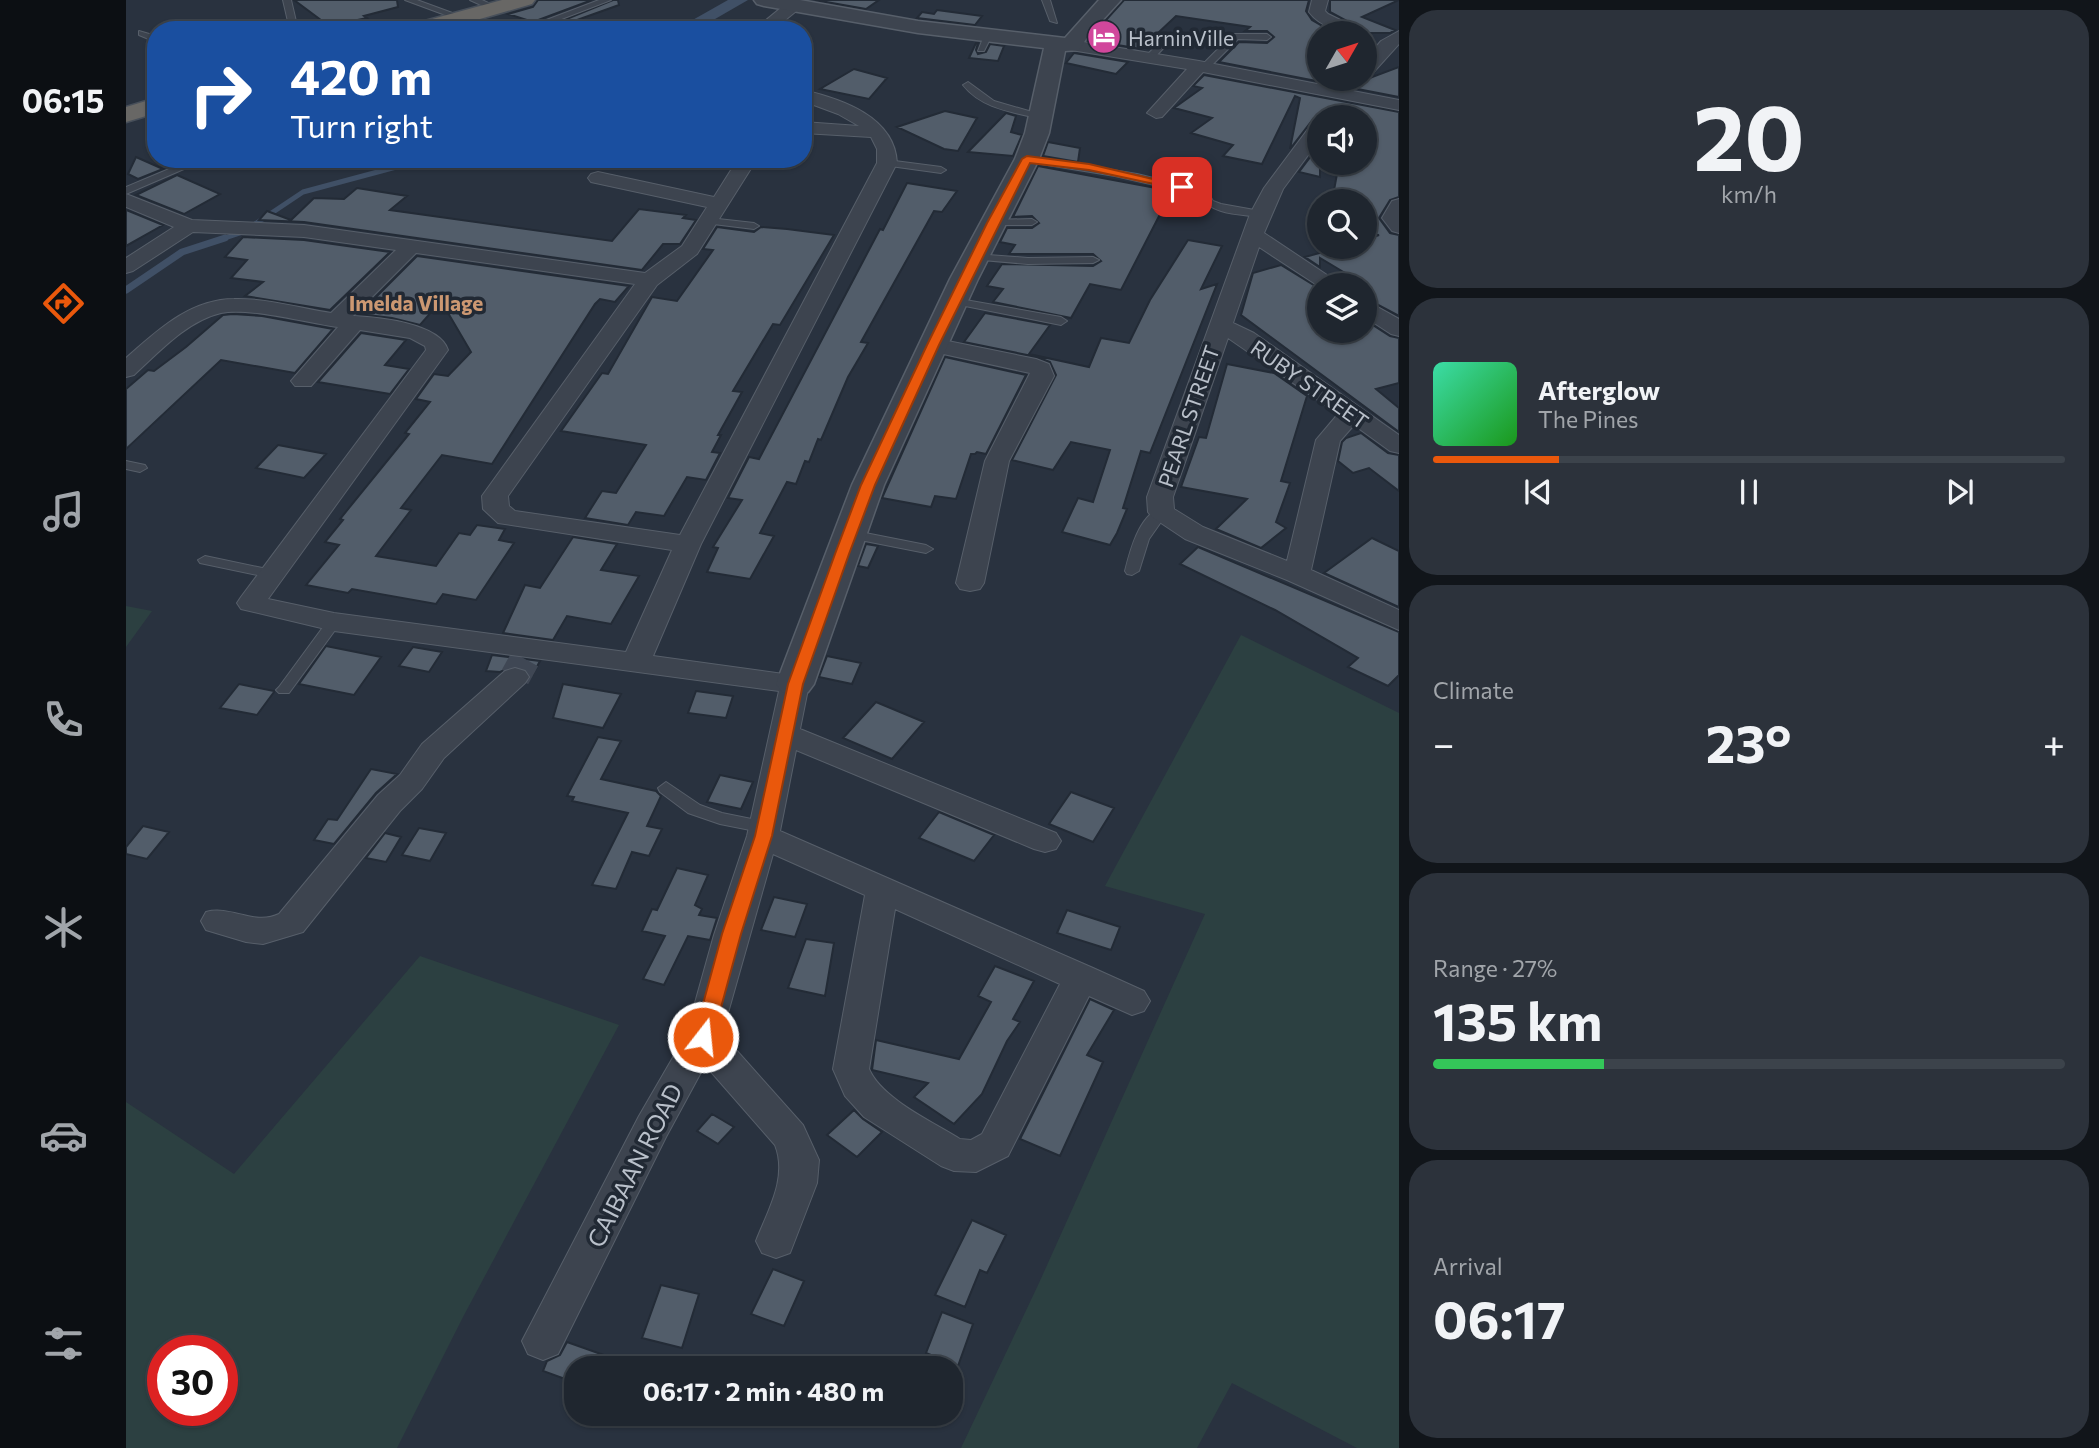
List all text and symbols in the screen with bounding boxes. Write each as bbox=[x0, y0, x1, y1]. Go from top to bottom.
hotel icon: HarninVille bbox=[1085, 18, 1123, 56]
north arrow bbox=[1307, 21, 1377, 91]
map controls bbox=[1307, 21, 1377, 343]
place label: HarninVille bbox=[1128, 25, 1234, 50]
text: 420 m bbox=[290, 45, 432, 105]
icon: right bbox=[175, 49, 266, 140]
text: 20 bbox=[1693, 78, 1805, 190]
text: 06:15 bbox=[22, 80, 104, 120]
text: Turn right bbox=[290, 105, 433, 145]
button: sound bbox=[1307, 105, 1377, 175]
pin bbox=[1152, 157, 1212, 217]
icon: arrive bbox=[1163, 168, 1201, 206]
text: km/h bbox=[1721, 180, 1777, 208]
button: search bbox=[1307, 189, 1377, 259]
button: layers bbox=[1307, 273, 1377, 343]
icon: directions bbox=[39, 279, 88, 328]
district label: Imelda Village bbox=[349, 290, 483, 315]
street label: RUBY STREET bbox=[1246, 334, 1374, 434]
street label: PEARL STREET bbox=[1152, 342, 1224, 490]
text: Afterglow bbox=[1538, 374, 1660, 405]
text: The Pines bbox=[1538, 405, 1639, 433]
icon: previous bbox=[1519, 473, 1557, 511]
icon: pause bbox=[1730, 473, 1768, 511]
icon: next bbox=[1941, 473, 1979, 511]
icon: music bbox=[39, 487, 88, 536]
text: Climate bbox=[1433, 676, 1514, 704]
icon: phone bbox=[39, 695, 88, 744]
text: 23° bbox=[1706, 710, 1792, 774]
text: − bbox=[1433, 719, 1455, 766]
text: + bbox=[2043, 719, 2065, 766]
icon: climate bbox=[39, 903, 88, 952]
text: Range · 27% bbox=[1433, 954, 1557, 982]
text: 135 km bbox=[1433, 988, 1602, 1052]
position arrow bbox=[666, 1000, 740, 1074]
street label: CAIBAAN ROAD bbox=[580, 1078, 688, 1252]
icon: car bbox=[39, 1111, 88, 1160]
text: Arrival bbox=[1433, 1252, 1503, 1280]
text: 06:17 bbox=[1433, 1286, 1566, 1350]
icon: filters bbox=[39, 1319, 88, 1368]
speed limit sign: 30 bbox=[147, 1335, 238, 1426]
text: 06:17 · 2 min · 480 m bbox=[643, 1375, 884, 1406]

